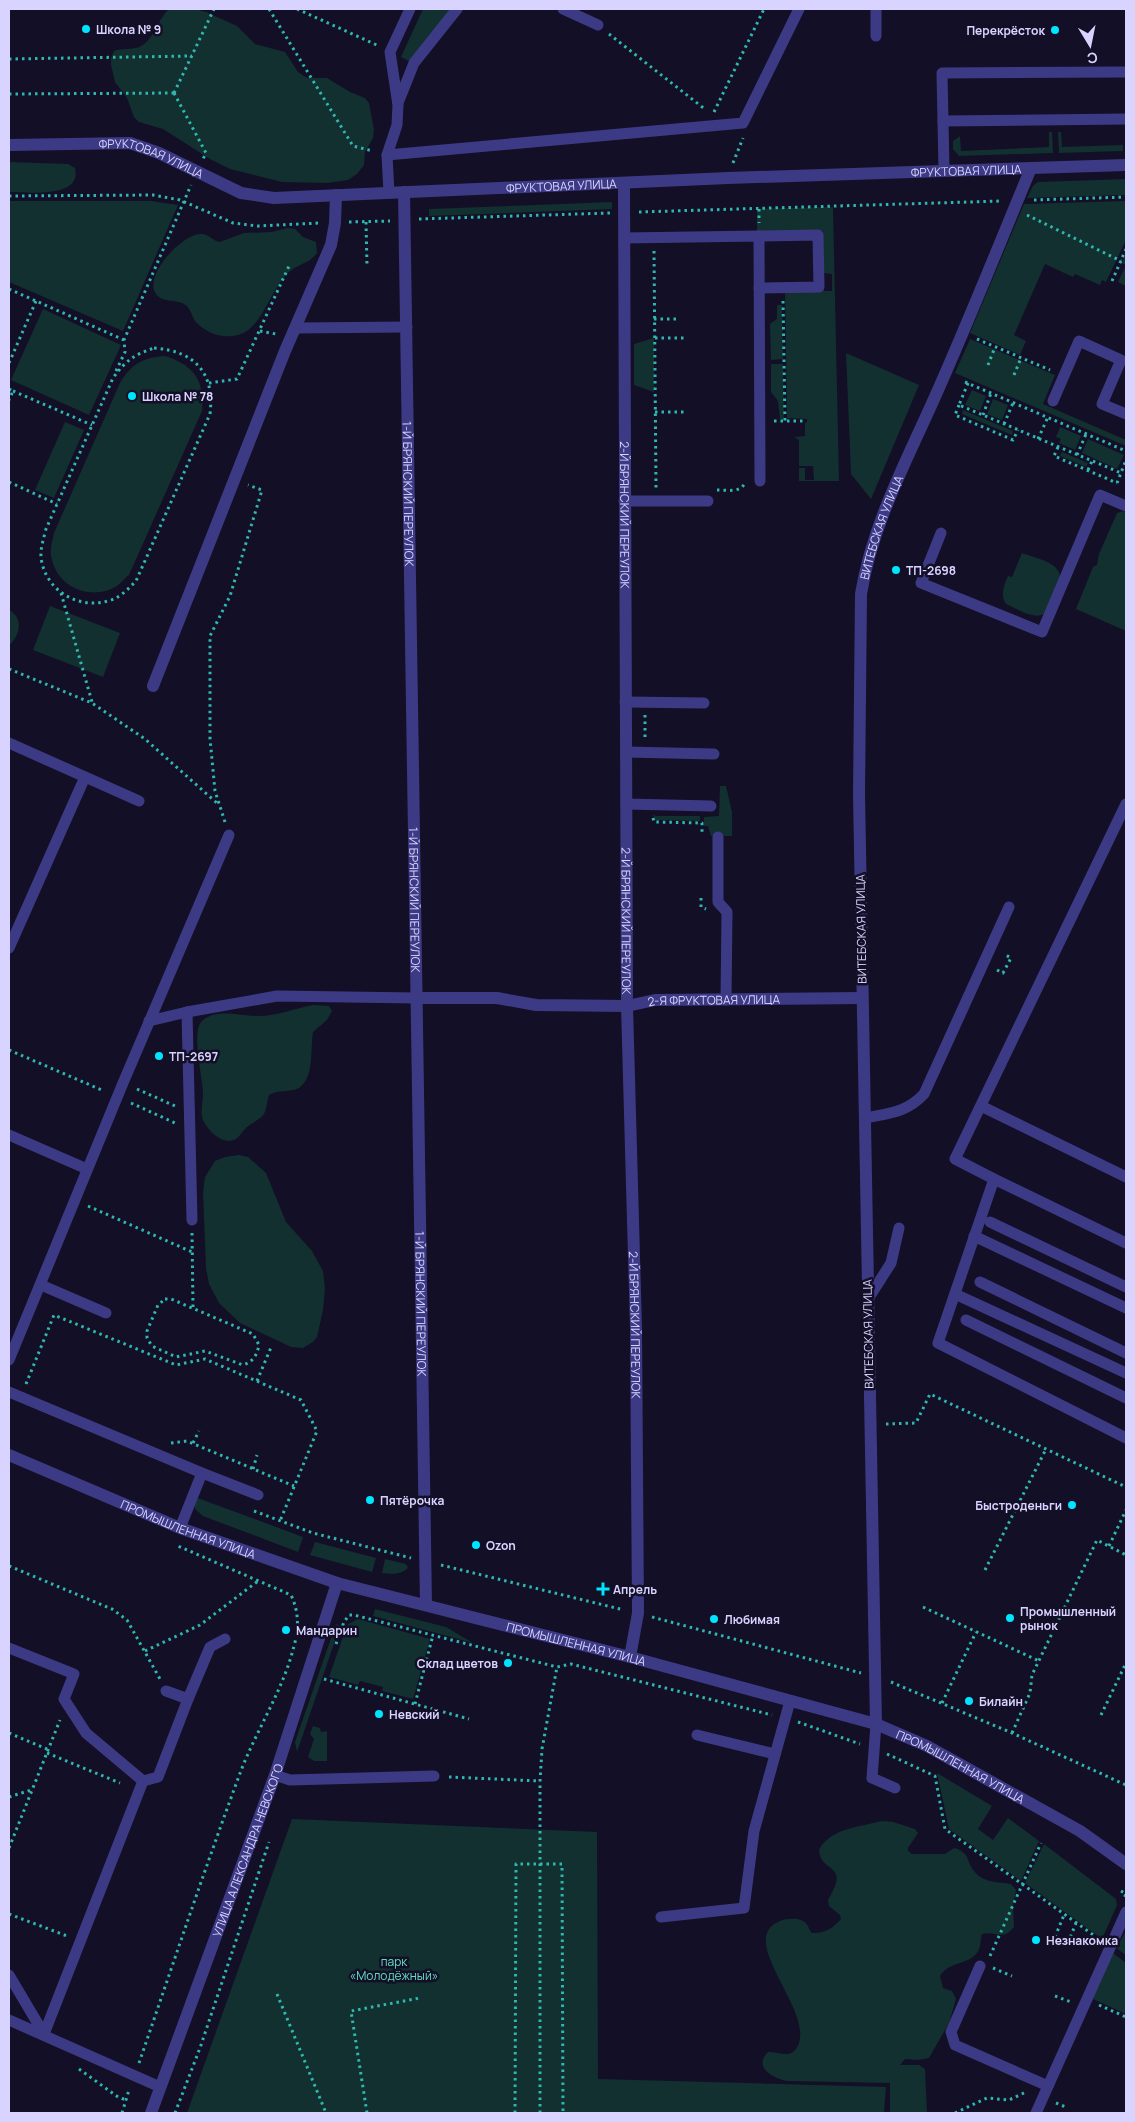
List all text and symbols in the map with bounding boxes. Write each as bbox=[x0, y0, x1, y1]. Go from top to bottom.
north arrow bbox=[1065, 20, 1115, 70]
place label: Школа № 9 bbox=[96, 21, 161, 38]
place label: Перекрёсток bbox=[966, 22, 1046, 39]
marker: Школа № 9 bbox=[80, 23, 92, 35]
marker: Перекрёсток bbox=[1049, 24, 1061, 36]
text: С bbox=[1086, 48, 1099, 69]
street label: ФРУКТОВАЯ УЛИЦА bbox=[99, 135, 207, 182]
street label: ФРУКТОВАЯ УЛИЦА bbox=[911, 160, 1022, 181]
street label: ФРУКТОВАЯ УЛИЦА bbox=[506, 174, 617, 196]
place label: Школа № 78 bbox=[142, 388, 213, 405]
marker: Школа № 78 bbox=[126, 390, 138, 402]
street label: 1-Й БРЯНСКИЙ ПЕРЕУЛОК bbox=[399, 421, 418, 568]
street label: 2-Й БРЯНСКИЙ ПЕРЕУЛОК bbox=[616, 441, 634, 590]
street label: ВИТЕБСКАЯ УЛИЦА bbox=[855, 472, 907, 581]
place label: ТП-2698 bbox=[906, 562, 956, 579]
marker: ТП-2698 bbox=[890, 564, 902, 576]
street label: 1-Й БРЯНСКИЙ ПЕРЕУЛОК bbox=[405, 827, 425, 974]
street label: 2-Й БРЯНСКИЙ ПЕРЕУЛОК bbox=[618, 847, 635, 996]
street label: ВИТЕБСКАЯ УЛИЦА bbox=[852, 874, 870, 984]
street label: 2-Я ФРУКТОВАЯ УЛИЦА bbox=[646, 990, 780, 1010]
place label: ТП-2697 bbox=[169, 1048, 218, 1065]
marker: ТП-2697 bbox=[153, 1050, 165, 1062]
street label: 1-Й БРЯНСКИЙ ПЕРЕУЛОК bbox=[412, 1231, 431, 1378]
street label: 2-Й БРЯНСКИЙ ПЕРЕУЛОК bbox=[625, 1251, 645, 1400]
street label: ВИТЕБСКАЯ УЛИЦА bbox=[859, 1279, 877, 1389]
place label: Пятёрочка bbox=[380, 1492, 444, 1509]
marker: Пятёрочка bbox=[364, 1494, 376, 1506]
street label: ПРОМЫШЛЕННАЯ УЛИЦА bbox=[118, 1495, 258, 1563]
place label: Быстроденьги bbox=[975, 1497, 1062, 1514]
marker: Быстроденьги bbox=[1066, 1499, 1078, 1511]
place label: Ozon bbox=[486, 1537, 516, 1554]
marker: Ozon bbox=[470, 1539, 482, 1551]
place label: Апрель bbox=[613, 1581, 657, 1598]
marker: Апрель bbox=[597, 1583, 609, 1595]
place label: Промышленный рынок bbox=[1020, 1603, 1116, 1634]
place label: Любимая bbox=[724, 1611, 780, 1628]
marker: Промышленный рынок bbox=[1004, 1612, 1016, 1624]
marker: Любимая bbox=[708, 1613, 720, 1625]
street label: ПРОМЫШЛЕННАЯ УЛИЦА bbox=[505, 1618, 648, 1670]
place label: Мандарин bbox=[296, 1622, 357, 1639]
marker: Мандарин bbox=[280, 1624, 292, 1636]
place label: Склад цветов bbox=[417, 1655, 498, 1672]
marker: Склад цветов bbox=[502, 1657, 514, 1669]
place label: Билайн bbox=[979, 1693, 1023, 1710]
marker: Билайн bbox=[963, 1695, 975, 1707]
place label: Невский bbox=[389, 1706, 440, 1723]
marker: Невский bbox=[373, 1708, 385, 1720]
street label: ПРОМЫШЛЕННАЯ УЛИЦА bbox=[894, 1725, 1028, 1807]
street label: УЛИЦА АЛЕКСАНДРА НЕВСКОГО bbox=[208, 1761, 287, 1939]
place label: Незнакомка bbox=[1046, 1932, 1118, 1949]
marker: Незнакомка bbox=[1030, 1934, 1042, 1946]
park label: парк «Молодёжный» bbox=[350, 1953, 438, 1984]

